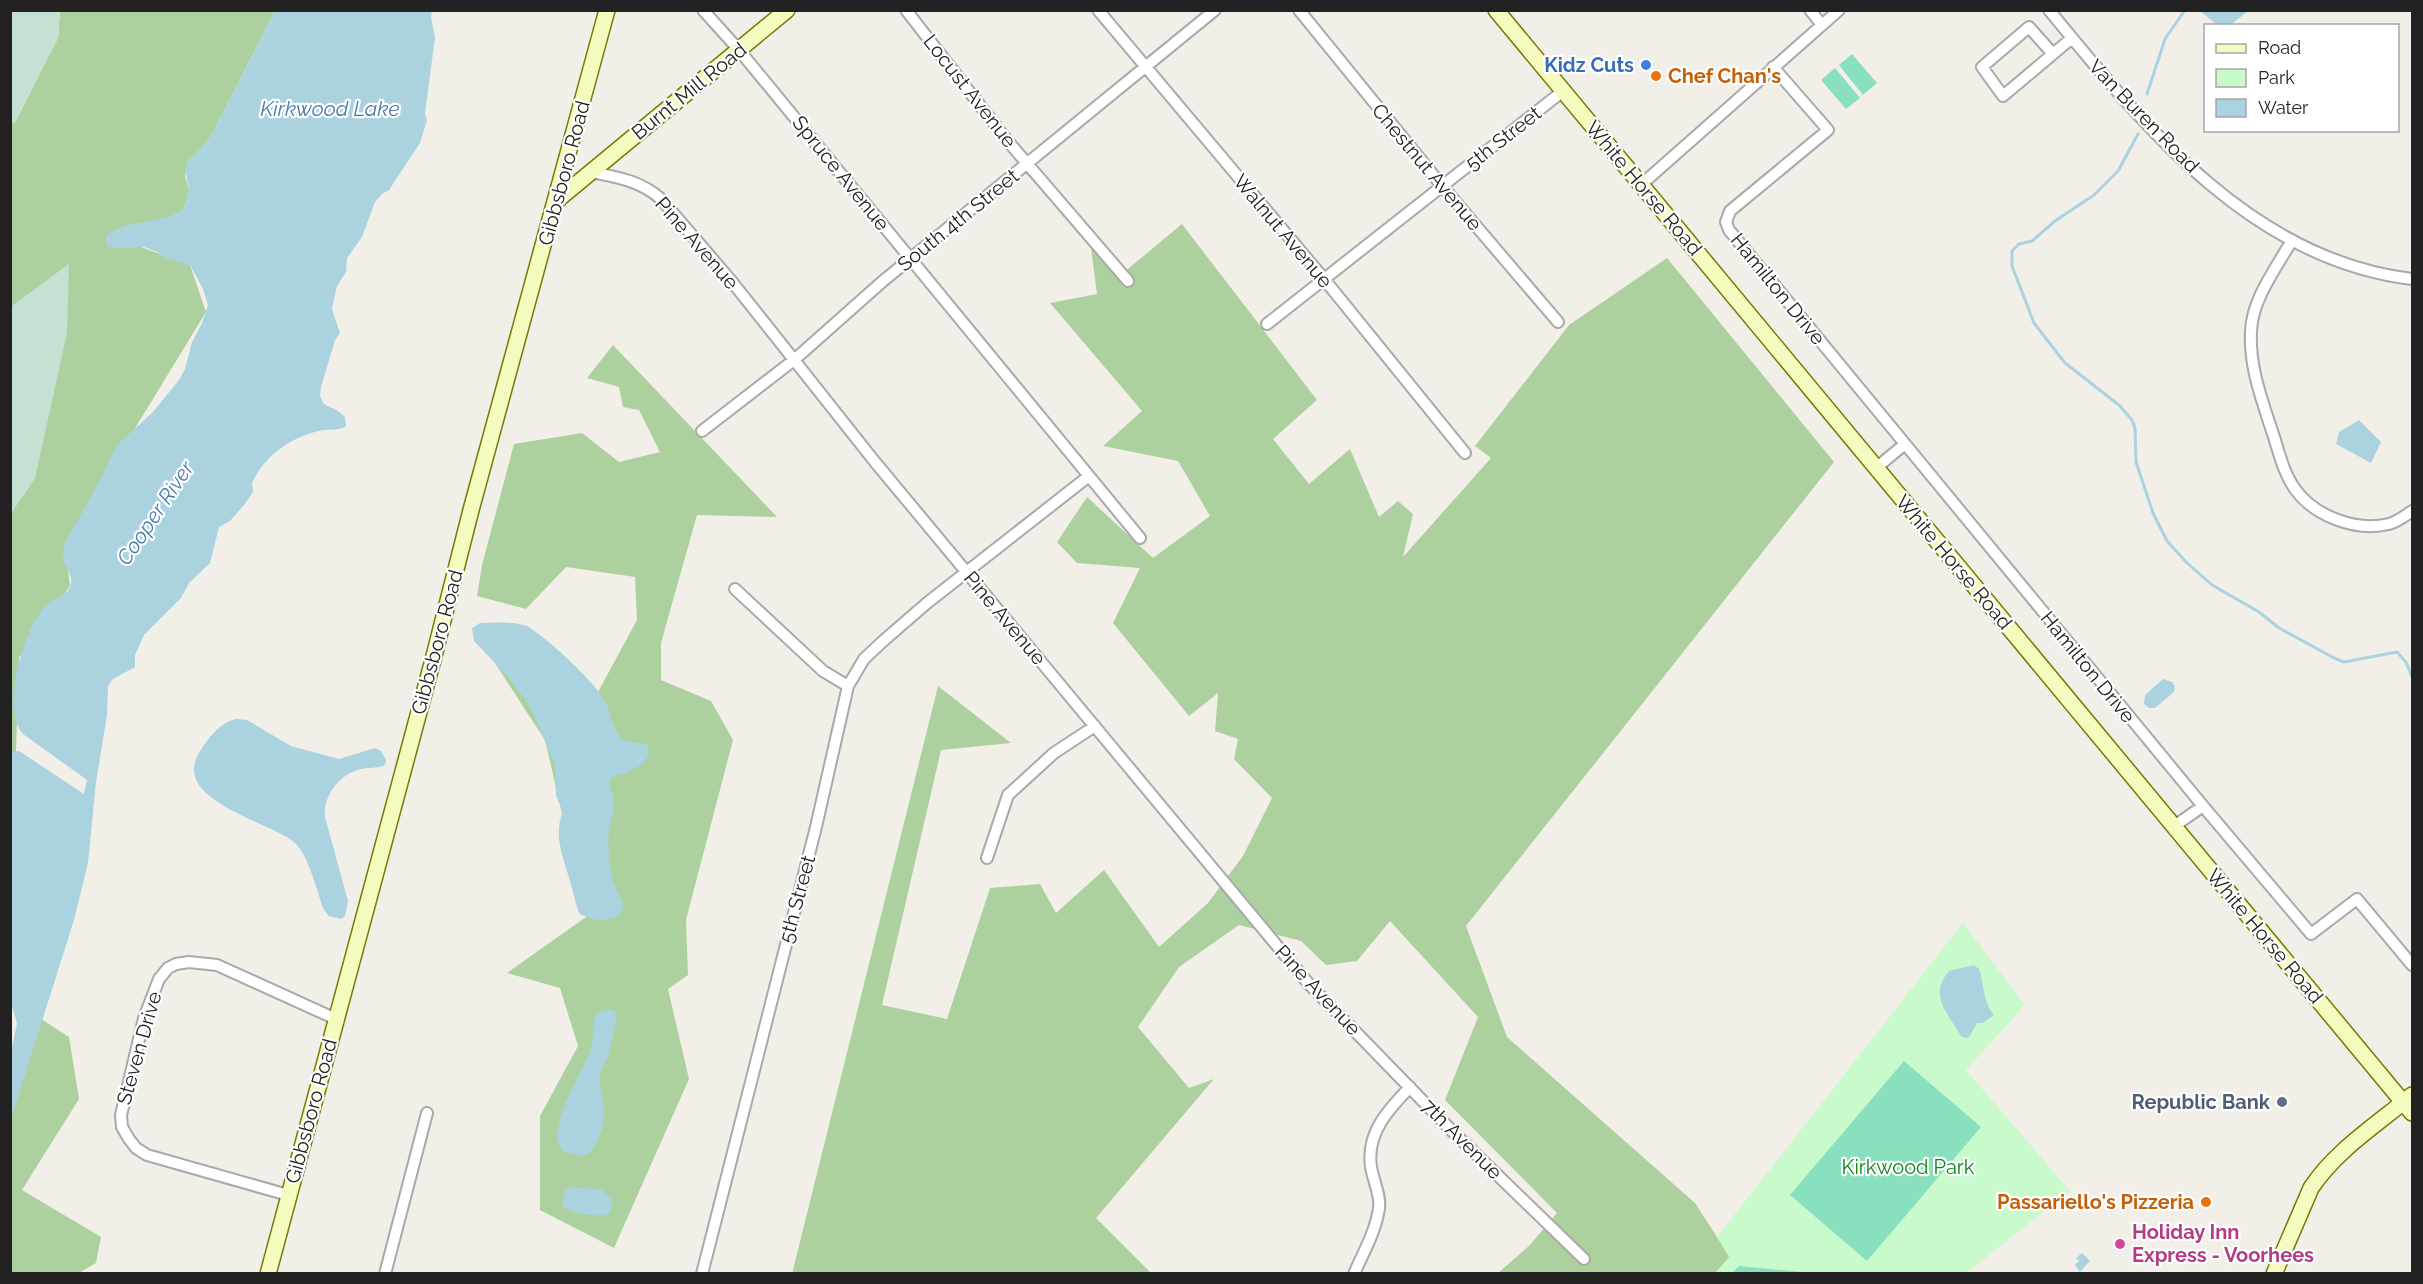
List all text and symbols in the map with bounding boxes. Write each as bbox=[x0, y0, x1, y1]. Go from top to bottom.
legend bbox=[2204, 24, 2399, 132]
street label: Locust Avenue bbox=[918, 30, 1022, 153]
street label: Burnt Mill Road bbox=[627, 37, 751, 145]
text: Road bbox=[2258, 37, 2301, 58]
place label: Kidz Cuts bbox=[1544, 53, 1634, 77]
street label: Van Buren Road bbox=[2084, 54, 2204, 178]
marker: Kidz Cuts bbox=[1639, 58, 1653, 72]
place label: Chef Chan's bbox=[1668, 64, 1781, 88]
text: Park bbox=[2258, 67, 2295, 88]
marker: Chef Chan's bbox=[1649, 69, 1663, 83]
water label: Kirkwood Lake bbox=[260, 96, 400, 121]
text: Water bbox=[2258, 97, 2309, 118]
street label: Gibbsboro Road bbox=[533, 98, 595, 248]
street label: Chestnut Avenue bbox=[1367, 99, 1487, 236]
street label: 5th Street bbox=[1460, 101, 1546, 175]
street label: Spruce Avenue bbox=[787, 111, 895, 235]
street label: White Horse Road bbox=[1581, 116, 1707, 260]
street label: South 4th Street bbox=[892, 164, 1024, 276]
street label: Walnut Avenue bbox=[1228, 169, 1338, 293]
street label: Pine Avenue bbox=[650, 192, 744, 294]
street label: Hamilton Drive bbox=[1726, 228, 1830, 350]
water label: Cooper River bbox=[111, 456, 199, 570]
street label: White Horse Road bbox=[1891, 490, 2017, 634]
street label: Pine Avenue bbox=[959, 566, 1051, 670]
street label: Gibbsboro Road bbox=[406, 567, 468, 717]
street label: Hamilton Drive bbox=[2036, 606, 2140, 728]
street label: 5th Street bbox=[774, 852, 820, 945]
street label: White Horse Road bbox=[2202, 864, 2328, 1008]
street label: Pine Avenue bbox=[1270, 940, 1366, 1040]
street label: Steven Drive bbox=[111, 988, 167, 1107]
street label: Gibbsboro Road bbox=[280, 1036, 342, 1186]
place label: Republic Bank bbox=[2132, 1090, 2271, 1114]
street label: 7th Avenue bbox=[1417, 1094, 1507, 1184]
marker: Republic Bank bbox=[2275, 1095, 2289, 1109]
park label: Kirkwood Park bbox=[1842, 1155, 1975, 1179]
place label: Passariello's Pizzeria bbox=[1997, 1190, 2194, 1214]
marker: Passariello's Pizzeria bbox=[2199, 1195, 2213, 1209]
place label: Holiday Inn Express - Voorhees bbox=[2132, 1220, 2314, 1267]
marker: Holiday Inn Express - Voorhees bbox=[2113, 1237, 2127, 1251]

